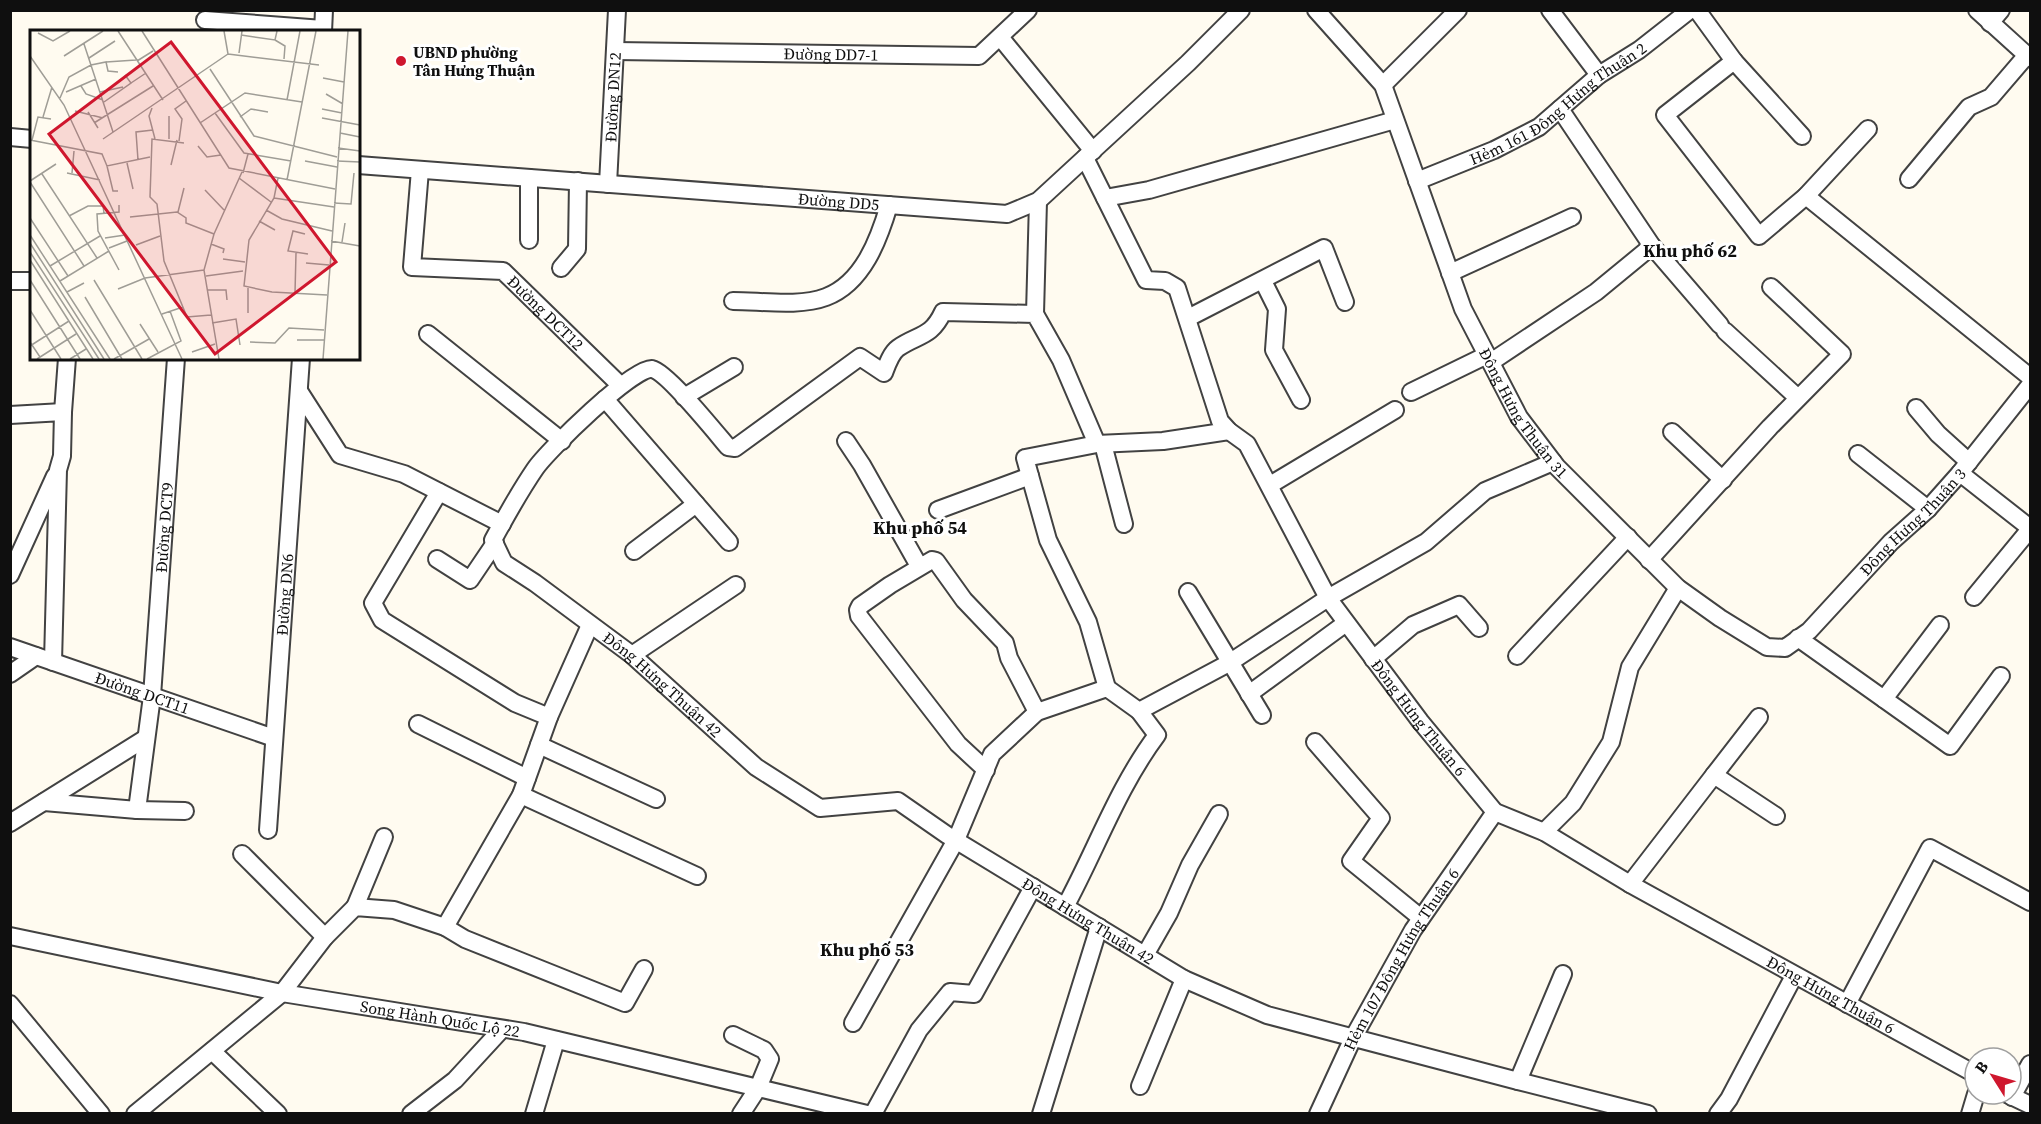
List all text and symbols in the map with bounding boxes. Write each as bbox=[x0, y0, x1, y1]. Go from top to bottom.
inset map bbox=[30, 30, 360, 360]
street label: Hẻm 161 Đông Hưng Thuận 2 bbox=[1466, 37, 1651, 170]
place label: UBND phường Tân Hưng Thuận bbox=[413, 41, 535, 81]
street label: Đường DD7-1 bbox=[784, 42, 878, 66]
street label: Đường DN12 bbox=[599, 52, 626, 143]
marker: UBND phường Tân Hưng Thuận bbox=[394, 54, 408, 68]
street label: Đường DD5 bbox=[797, 187, 880, 215]
district label: Khu phố 62 bbox=[1643, 238, 1737, 263]
street label: Đường DCT12 bbox=[503, 270, 589, 355]
street label: Đông Hưng Thuận 31 bbox=[1474, 344, 1573, 483]
street label: Đông Hưng Thuận 3 bbox=[1855, 463, 1971, 580]
street label: Đường DCT9 bbox=[150, 481, 178, 573]
district label: Khu phố 54 bbox=[873, 515, 967, 540]
street label: Đường DN6 bbox=[271, 553, 298, 636]
street label: Đông Hưng Thuận 42 bbox=[599, 626, 727, 742]
street label: Đông Hưng Thuận 6 bbox=[1366, 654, 1472, 781]
street label: Đường DCT11 bbox=[92, 666, 193, 719]
street label: Hẻm 107 Đông Hưng Thuận 6 bbox=[1338, 863, 1464, 1054]
street label: Đông Hưng Thuận 42 bbox=[1018, 872, 1158, 969]
district label: Khu phố 53 bbox=[820, 937, 914, 962]
street label: Đông Hưng Thuận 6 bbox=[1763, 950, 1899, 1039]
street label: Song Hành Quốc Lộ 22 bbox=[359, 995, 521, 1042]
north arrow bbox=[1963, 1046, 2023, 1106]
text: B bbox=[1969, 1056, 1993, 1078]

